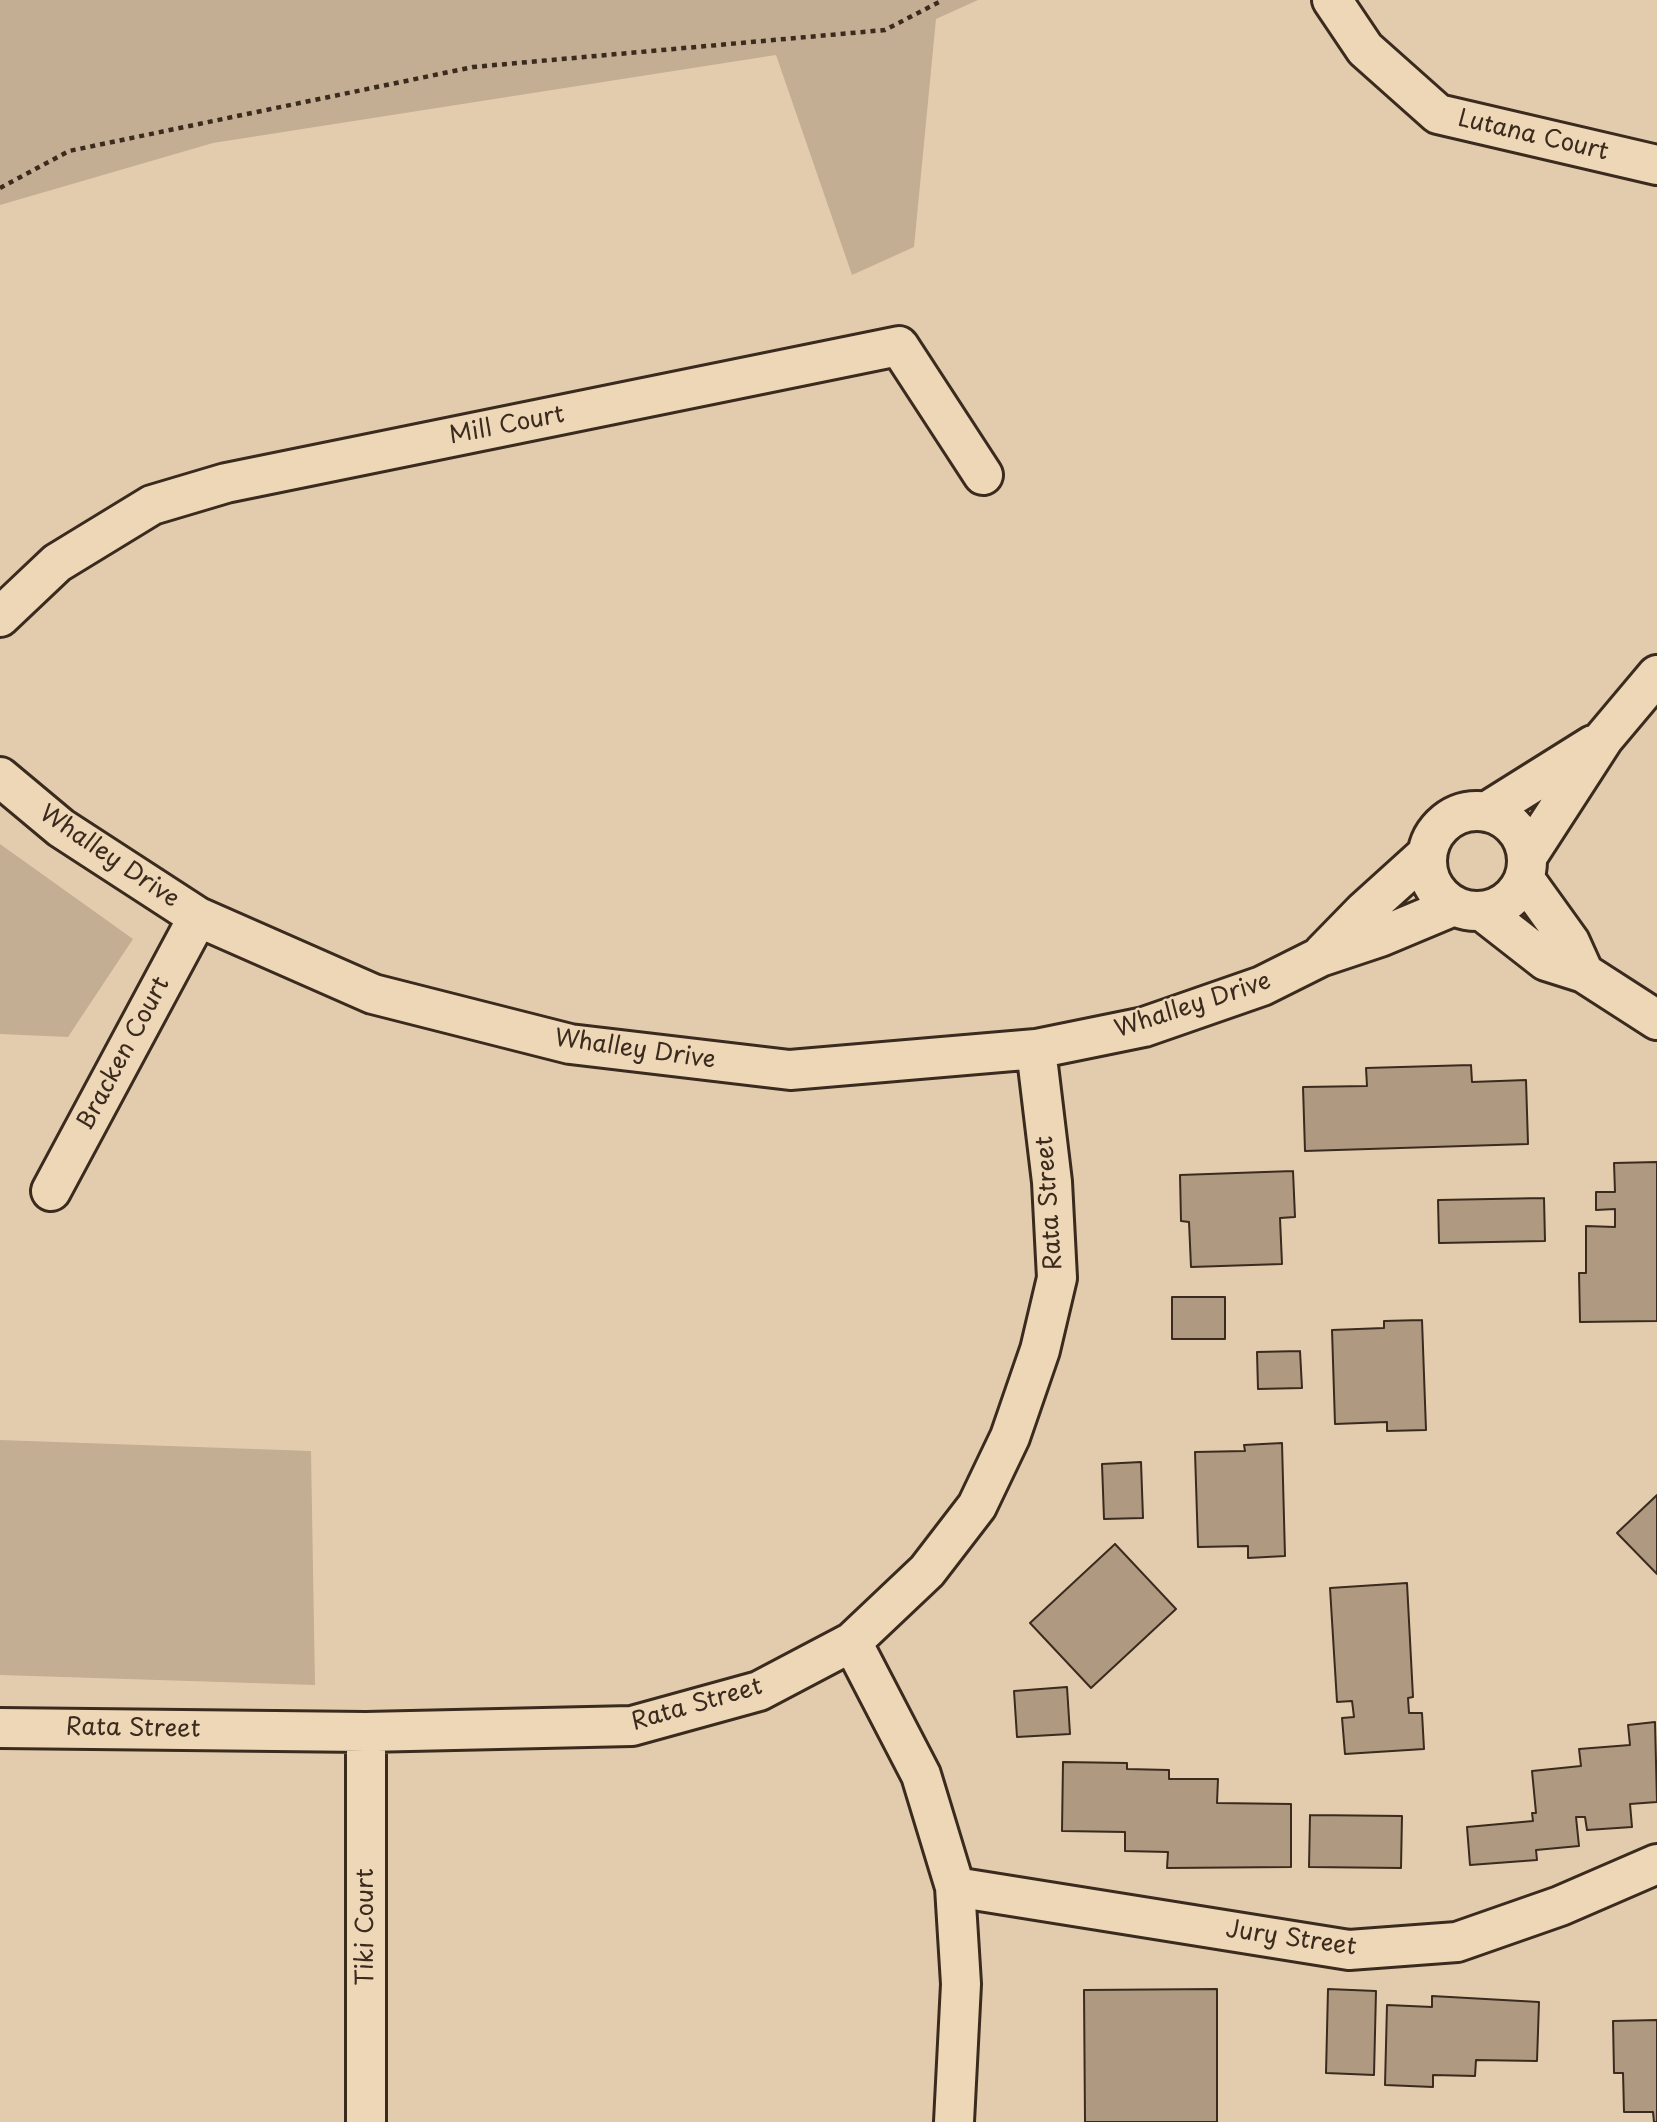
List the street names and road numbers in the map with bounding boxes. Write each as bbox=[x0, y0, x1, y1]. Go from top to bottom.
street label: Lutana Court bbox=[1455, 105, 1611, 167]
street label: Mill Court bbox=[447, 401, 567, 451]
street label: Whalley Drive bbox=[34, 800, 184, 914]
street label: Whalley Drive bbox=[1111, 967, 1275, 1045]
street label: Bracken Court bbox=[71, 972, 177, 1136]
street label: Whalley Drive bbox=[553, 1024, 717, 1076]
street label: Rata Street bbox=[1031, 1135, 1069, 1271]
street label: Rata Street bbox=[628, 1673, 766, 1737]
street label: Rata Street bbox=[65, 1713, 201, 1745]
street label: Tiki Court bbox=[352, 1868, 380, 1986]
street label: Jury Street bbox=[1224, 1916, 1358, 1962]

